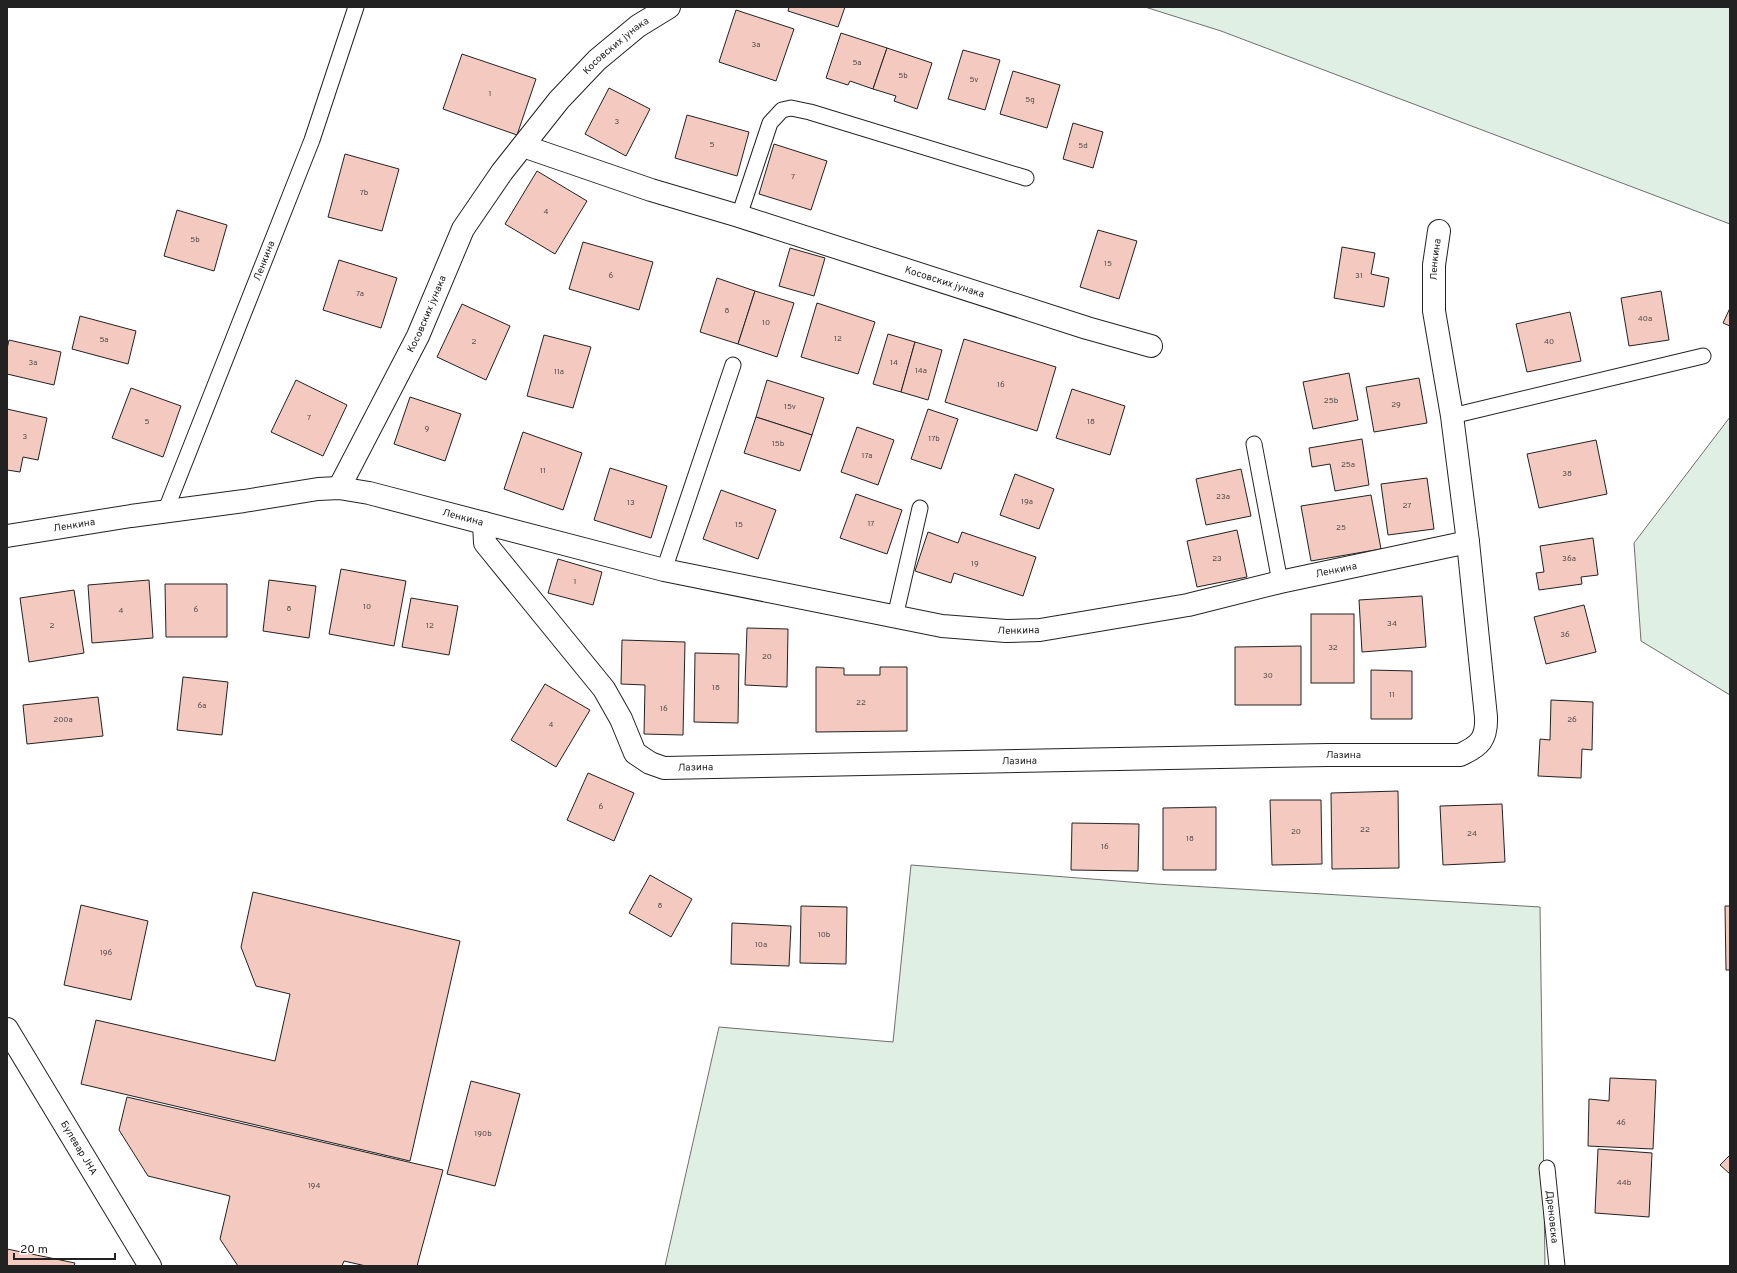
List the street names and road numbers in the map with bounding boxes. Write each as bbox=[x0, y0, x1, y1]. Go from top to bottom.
street label: Косовских јунака bbox=[580, 14, 651, 77]
street label: Ленкина bbox=[1427, 238, 1444, 281]
street label: Ленкина bbox=[250, 239, 278, 283]
street label: Косовских јунака bbox=[903, 263, 986, 301]
street label: Косовских јунака bbox=[404, 274, 449, 355]
street label: Ленкина bbox=[441, 506, 485, 529]
street label: Ленкина bbox=[52, 515, 96, 535]
street label: Ленкина bbox=[1314, 559, 1358, 581]
street label: Ленкина bbox=[997, 624, 1040, 638]
street label: Лазина bbox=[1326, 749, 1361, 762]
street label: Лазина bbox=[1002, 754, 1037, 768]
street label: Лазина bbox=[678, 761, 713, 774]
street label: Булевар ЈНА bbox=[57, 1118, 100, 1178]
street label: Дреновска bbox=[1543, 1190, 1561, 1244]

